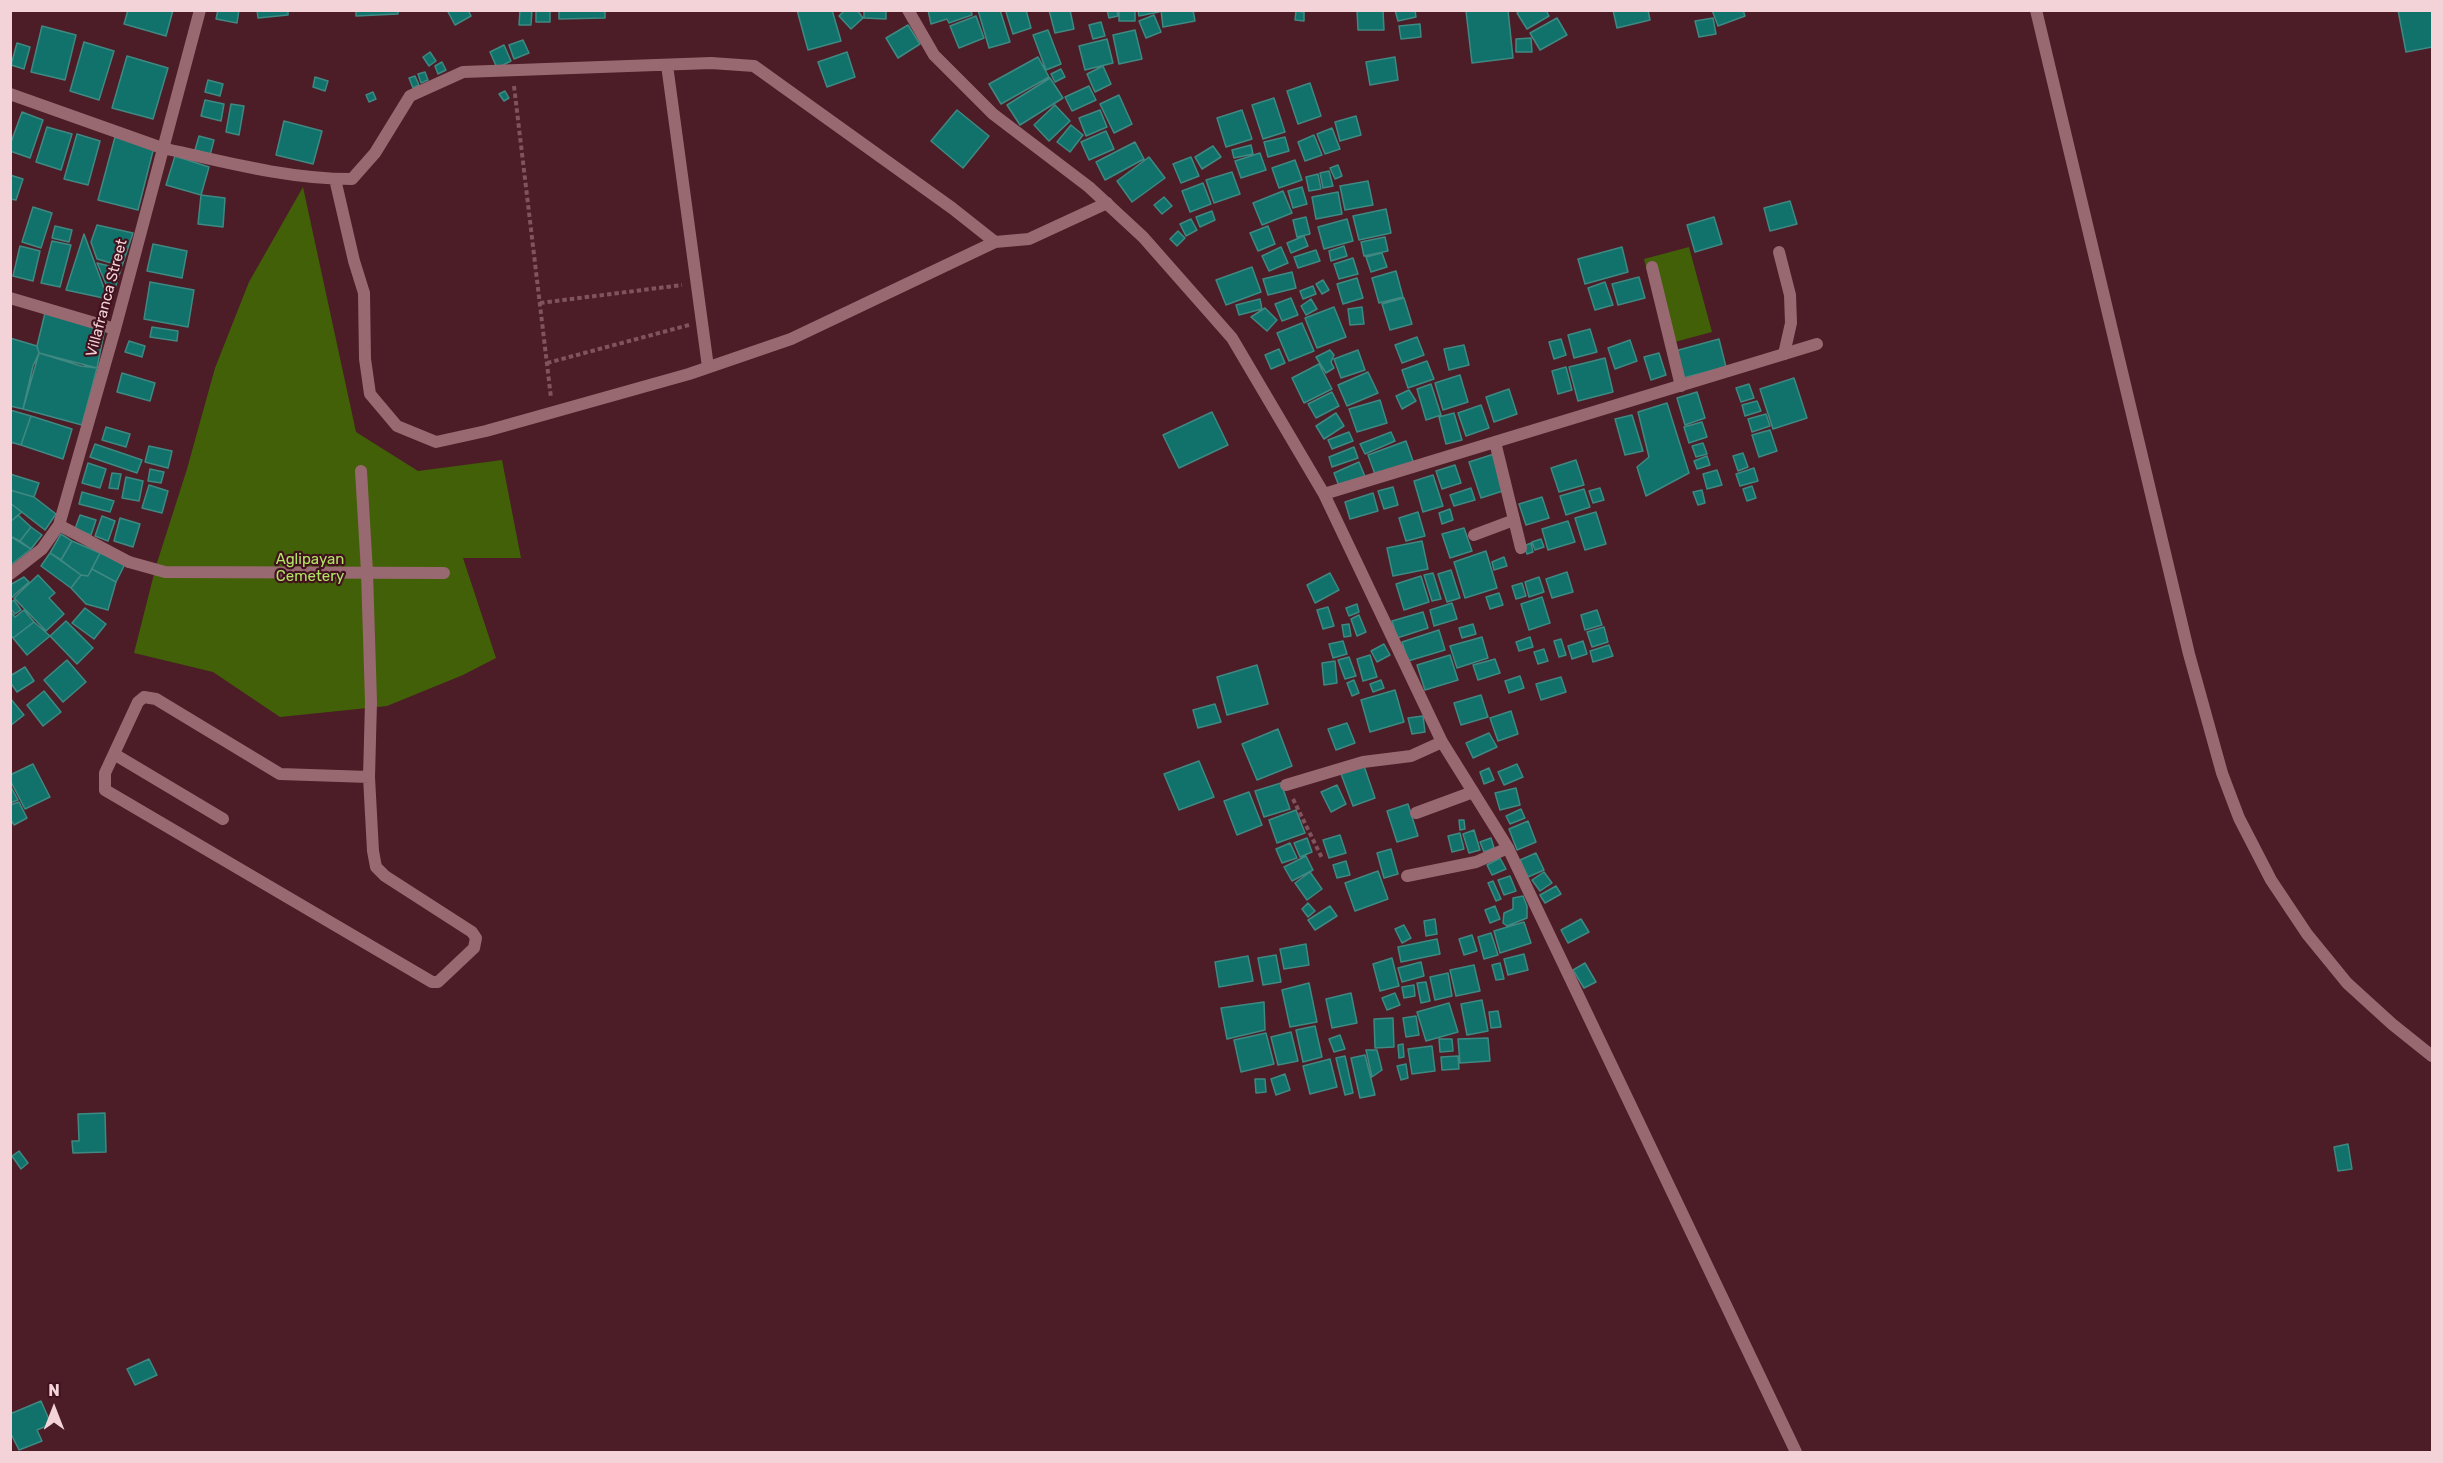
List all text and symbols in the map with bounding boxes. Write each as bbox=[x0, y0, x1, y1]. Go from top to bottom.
street label: Villafranca Street bbox=[83, 237, 131, 359]
park label: Aglipayan Cemetery bbox=[276, 551, 344, 586]
north arrow bbox=[24, 1379, 84, 1439]
text: N bbox=[48, 1381, 60, 1400]

